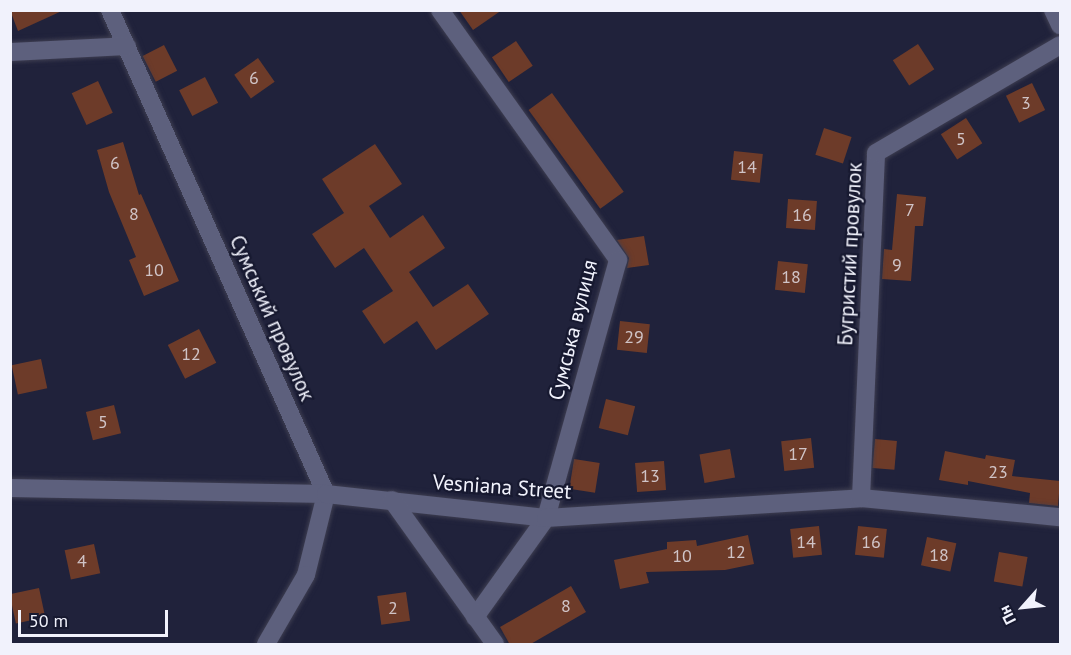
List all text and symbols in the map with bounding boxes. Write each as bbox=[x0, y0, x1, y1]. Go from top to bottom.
house number: 6 bbox=[249, 67, 259, 89]
house number: 3 bbox=[1021, 92, 1031, 114]
house number: 5 bbox=[956, 128, 966, 150]
house number: 6 bbox=[110, 152, 120, 174]
house number: 14 bbox=[737, 156, 757, 178]
street label: Бугристий провулок bbox=[833, 162, 867, 346]
house number: 7 bbox=[905, 199, 915, 221]
house number: 8 bbox=[129, 203, 139, 225]
house number: 16 bbox=[792, 204, 812, 226]
street label: Сумський провулок bbox=[224, 231, 320, 405]
house number: 9 bbox=[892, 254, 902, 276]
street label: Сумська вулиця bbox=[543, 257, 603, 403]
house number: 10 bbox=[144, 259, 164, 281]
house number: 18 bbox=[781, 266, 801, 288]
house number: 29 bbox=[624, 326, 644, 348]
house number: 12 bbox=[181, 343, 201, 365]
house number: 5 bbox=[98, 411, 108, 433]
house number: 17 bbox=[788, 443, 808, 465]
house number: 23 bbox=[988, 461, 1008, 483]
house number: 13 bbox=[640, 465, 660, 487]
street label: Vesniana Street bbox=[432, 470, 572, 504]
house number: 14 bbox=[796, 531, 816, 553]
house number: 16 bbox=[861, 531, 881, 553]
house number: 12 bbox=[726, 541, 746, 563]
house number: 18 bbox=[929, 544, 949, 566]
house number: 10 bbox=[672, 545, 692, 567]
house number: 4 bbox=[77, 550, 87, 572]
north arrow bbox=[993, 577, 1053, 637]
house number: 8 bbox=[561, 595, 571, 617]
house number: 2 bbox=[388, 597, 398, 619]
scale bar bbox=[21, 598, 171, 636]
text: Пн bbox=[994, 602, 1020, 628]
text: 50 m bbox=[29, 609, 68, 632]

